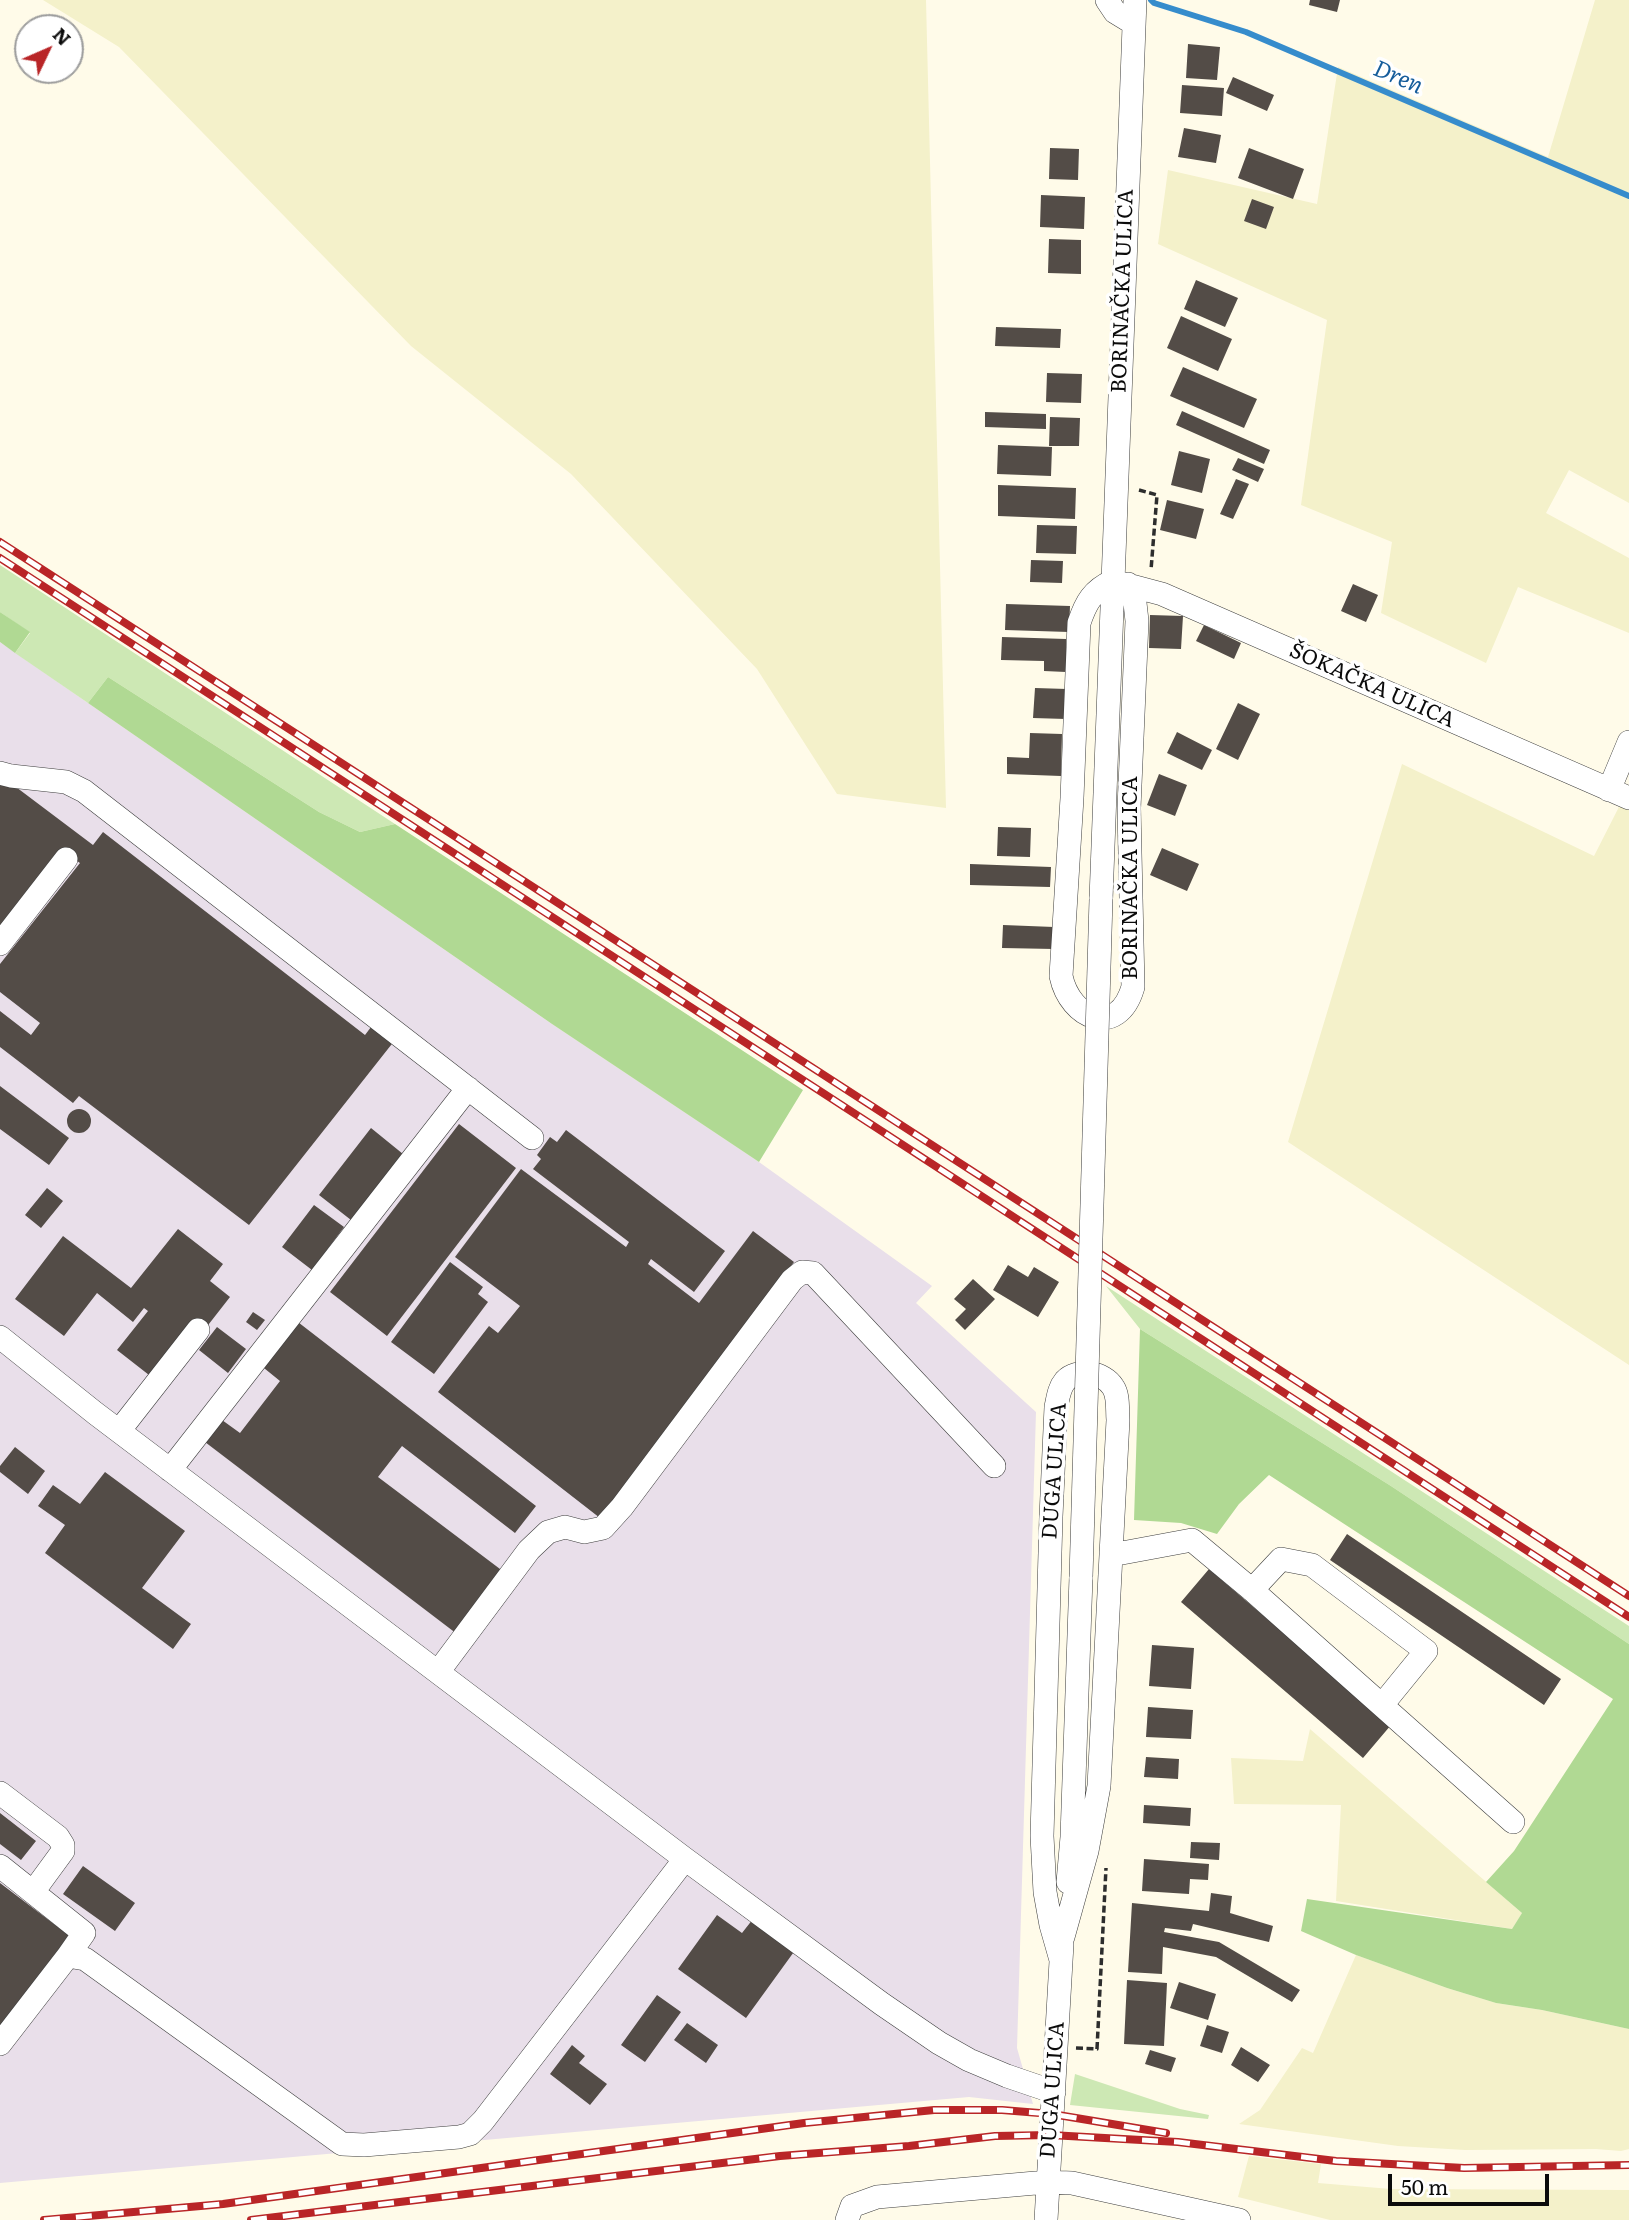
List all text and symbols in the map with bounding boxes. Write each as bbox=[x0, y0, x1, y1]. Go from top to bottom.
north arrow bbox=[14, 14, 84, 84]
text: N bbox=[47, 20, 78, 51]
water label: Dren bbox=[1369, 55, 1427, 101]
street label: BORINAČKA ULICA bbox=[1107, 189, 1139, 393]
street label: ŠOKAČKA ULICA bbox=[1285, 638, 1459, 734]
street label: BORINAČKA ULICA bbox=[1118, 776, 1144, 980]
street label: DUGA ULICA bbox=[1038, 1402, 1072, 1540]
street label: DUGA ULICA bbox=[1036, 2021, 1070, 2159]
scale bar bbox=[1391, 2160, 1552, 2204]
text: 50 m bbox=[1401, 2170, 1448, 2201]

